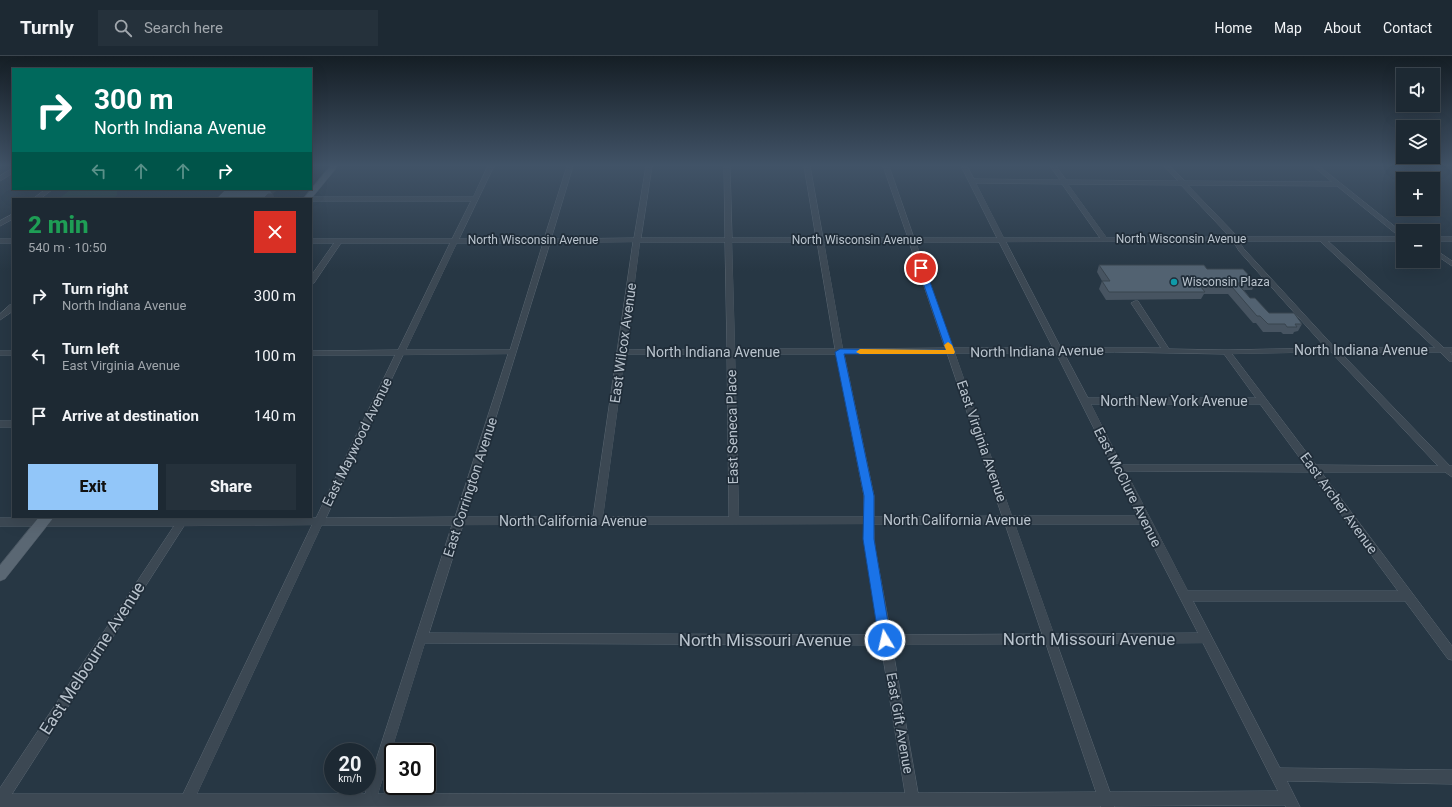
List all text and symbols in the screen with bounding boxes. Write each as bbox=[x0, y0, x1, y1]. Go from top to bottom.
search box bbox=[98, 10, 378, 46]
text: Turnly bbox=[20, 16, 74, 39]
icon: search bbox=[112, 17, 134, 39]
text: Search here bbox=[144, 19, 223, 37]
text: Home bbox=[1214, 20, 1252, 36]
text: Map bbox=[1274, 20, 1302, 36]
text: About bbox=[1324, 20, 1361, 36]
text: Contact bbox=[1383, 20, 1432, 36]
map controls bbox=[1396, 68, 1440, 268]
button: sound bbox=[1396, 68, 1440, 112]
text: 300 m bbox=[94, 83, 173, 116]
icon: right bbox=[28, 84, 80, 136]
text: North Indiana Avenue bbox=[94, 117, 266, 138]
button: layers bbox=[1396, 120, 1440, 164]
icon: left bbox=[88, 160, 110, 182]
icon: ahead bbox=[130, 160, 152, 182]
icon: ahead bbox=[172, 160, 194, 182]
icon: right bbox=[214, 160, 236, 182]
button: + bbox=[1396, 172, 1440, 216]
text: 2 min bbox=[28, 211, 89, 239]
button: close bbox=[254, 211, 296, 253]
button: − bbox=[1396, 224, 1440, 268]
street label: North Wisconsin Avenue bbox=[1116, 232, 1246, 246]
street label: North Wisconsin Avenue bbox=[468, 233, 598, 247]
street label: North Wisconsin Avenue bbox=[792, 233, 922, 247]
text: 540 m · 10:50 bbox=[28, 240, 107, 255]
pin bbox=[904, 251, 938, 285]
icon: arrive bbox=[910, 257, 932, 279]
place label: Wisconsin Plaza bbox=[1182, 275, 1270, 289]
marker: Wisconsin Plaza bbox=[1169, 277, 1179, 287]
text: Turn right bbox=[62, 280, 128, 298]
street label: East Wilcox Avenue bbox=[607, 282, 639, 404]
icon: right bbox=[28, 285, 50, 307]
text: 300 m bbox=[254, 287, 296, 305]
text: North Indiana Avenue bbox=[62, 298, 186, 313]
text: Turn left bbox=[62, 340, 119, 358]
street label: North Indiana Avenue bbox=[970, 342, 1104, 360]
street label: North Indiana Avenue bbox=[1294, 342, 1428, 358]
street label: North Indiana Avenue bbox=[646, 344, 780, 360]
icon: left bbox=[28, 345, 50, 367]
text: 100 m bbox=[254, 347, 296, 365]
text: East Virginia Avenue bbox=[62, 358, 180, 373]
street label: East Seneca Place bbox=[723, 369, 741, 485]
street label: East Maywood Avenue bbox=[319, 375, 395, 509]
street label: East Virginia Avenue bbox=[954, 378, 1010, 504]
street label: North New York Avenue bbox=[1100, 393, 1248, 409]
icon: arrive bbox=[28, 405, 50, 427]
text: Arrive at destination bbox=[62, 407, 199, 425]
text: 140 m bbox=[254, 407, 296, 425]
street label: East Corrington Avenue bbox=[440, 415, 500, 559]
street label: East McClure Avenue bbox=[1091, 425, 1165, 549]
street label: East Archer Avenue bbox=[1297, 449, 1381, 557]
button: Exit bbox=[28, 464, 158, 510]
button: Share bbox=[166, 464, 296, 510]
street label: North California Avenue bbox=[883, 512, 1031, 528]
street label: North California Avenue bbox=[499, 513, 647, 529]
street label: East Melbourne Avenue bbox=[35, 578, 149, 738]
position arrow bbox=[864, 619, 906, 661]
street label: North Missouri Avenue bbox=[1003, 629, 1175, 649]
street label: North Missouri Avenue bbox=[679, 630, 851, 650]
street label: East Gift Avenue bbox=[883, 671, 917, 775]
speed limit sign: 30 bbox=[384, 743, 436, 795]
text: 20 bbox=[339, 752, 361, 776]
text: km/h bbox=[338, 773, 362, 784]

